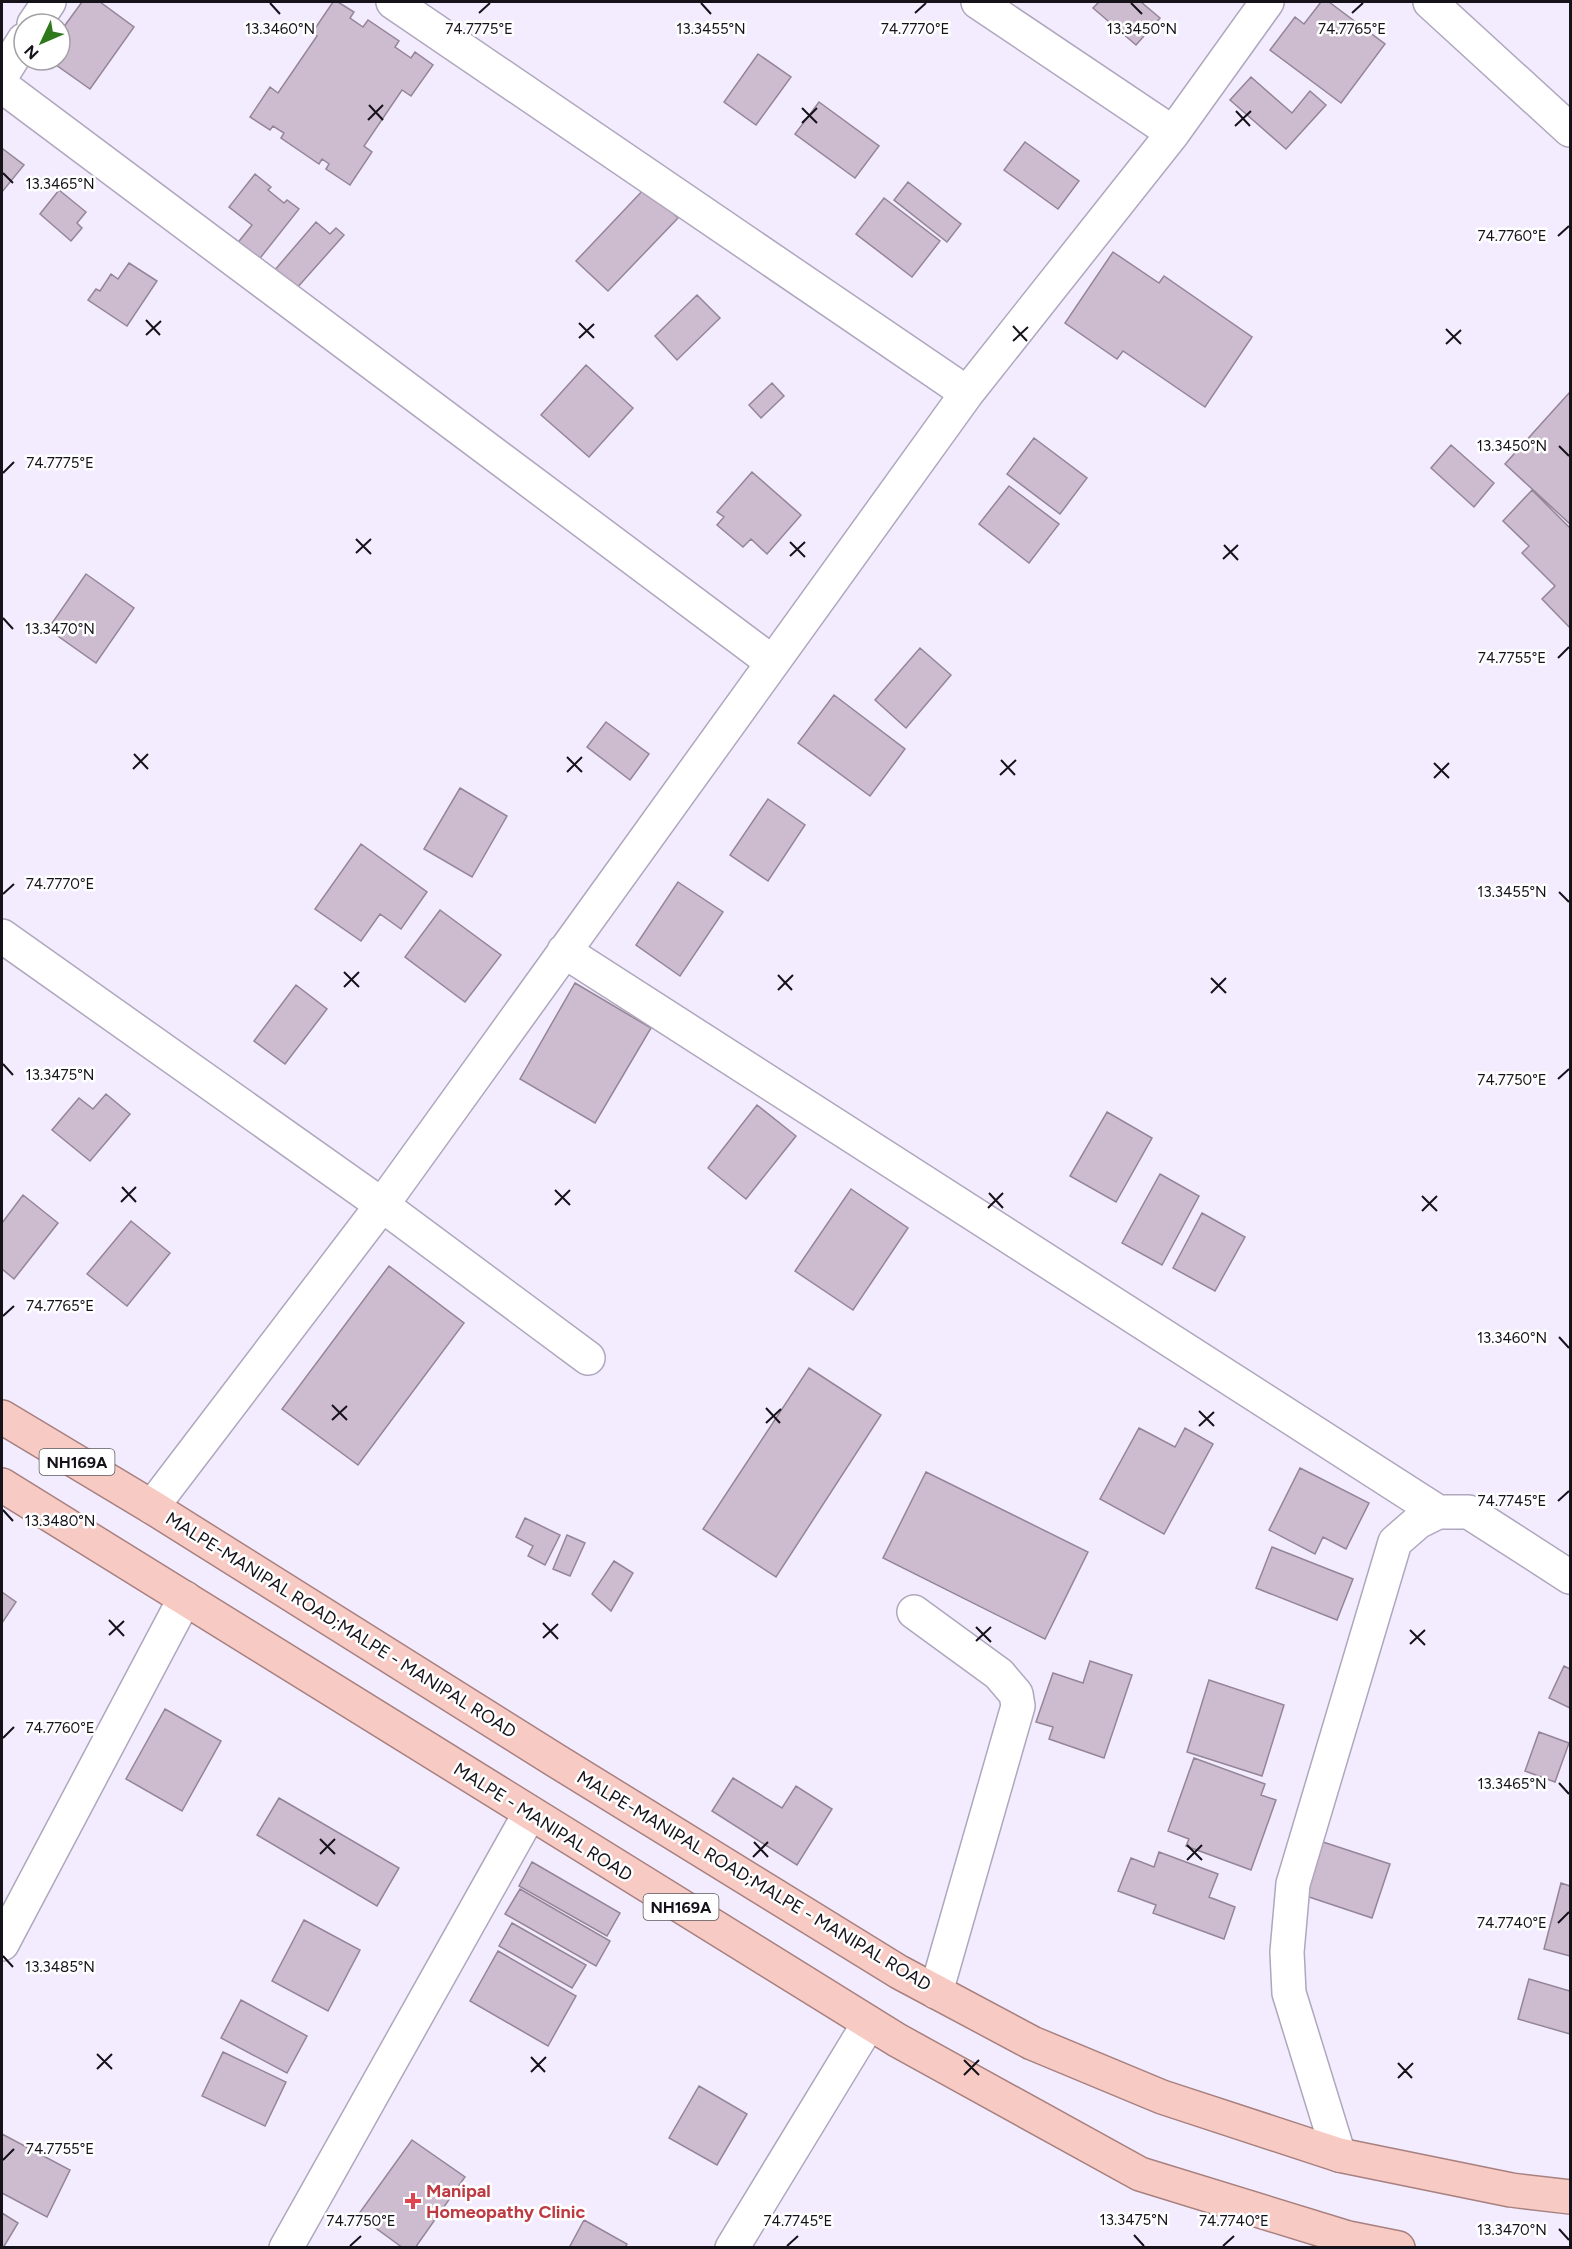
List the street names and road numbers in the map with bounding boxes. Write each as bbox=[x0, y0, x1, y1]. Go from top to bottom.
road number: NH169A bbox=[40, 1449, 115, 1475]
street label: MALPE-MANIPAL ROAD;MALPE - MANIPAL ROAD bbox=[162, 1507, 520, 1743]
street label: MALPE - MANIPAL ROAD bbox=[450, 1758, 636, 1886]
street label: MALPE-MANIPAL ROAD;MALPE - MANIPAL ROAD bbox=[573, 1766, 935, 1996]
road number: NH169A bbox=[644, 1894, 718, 1920]

